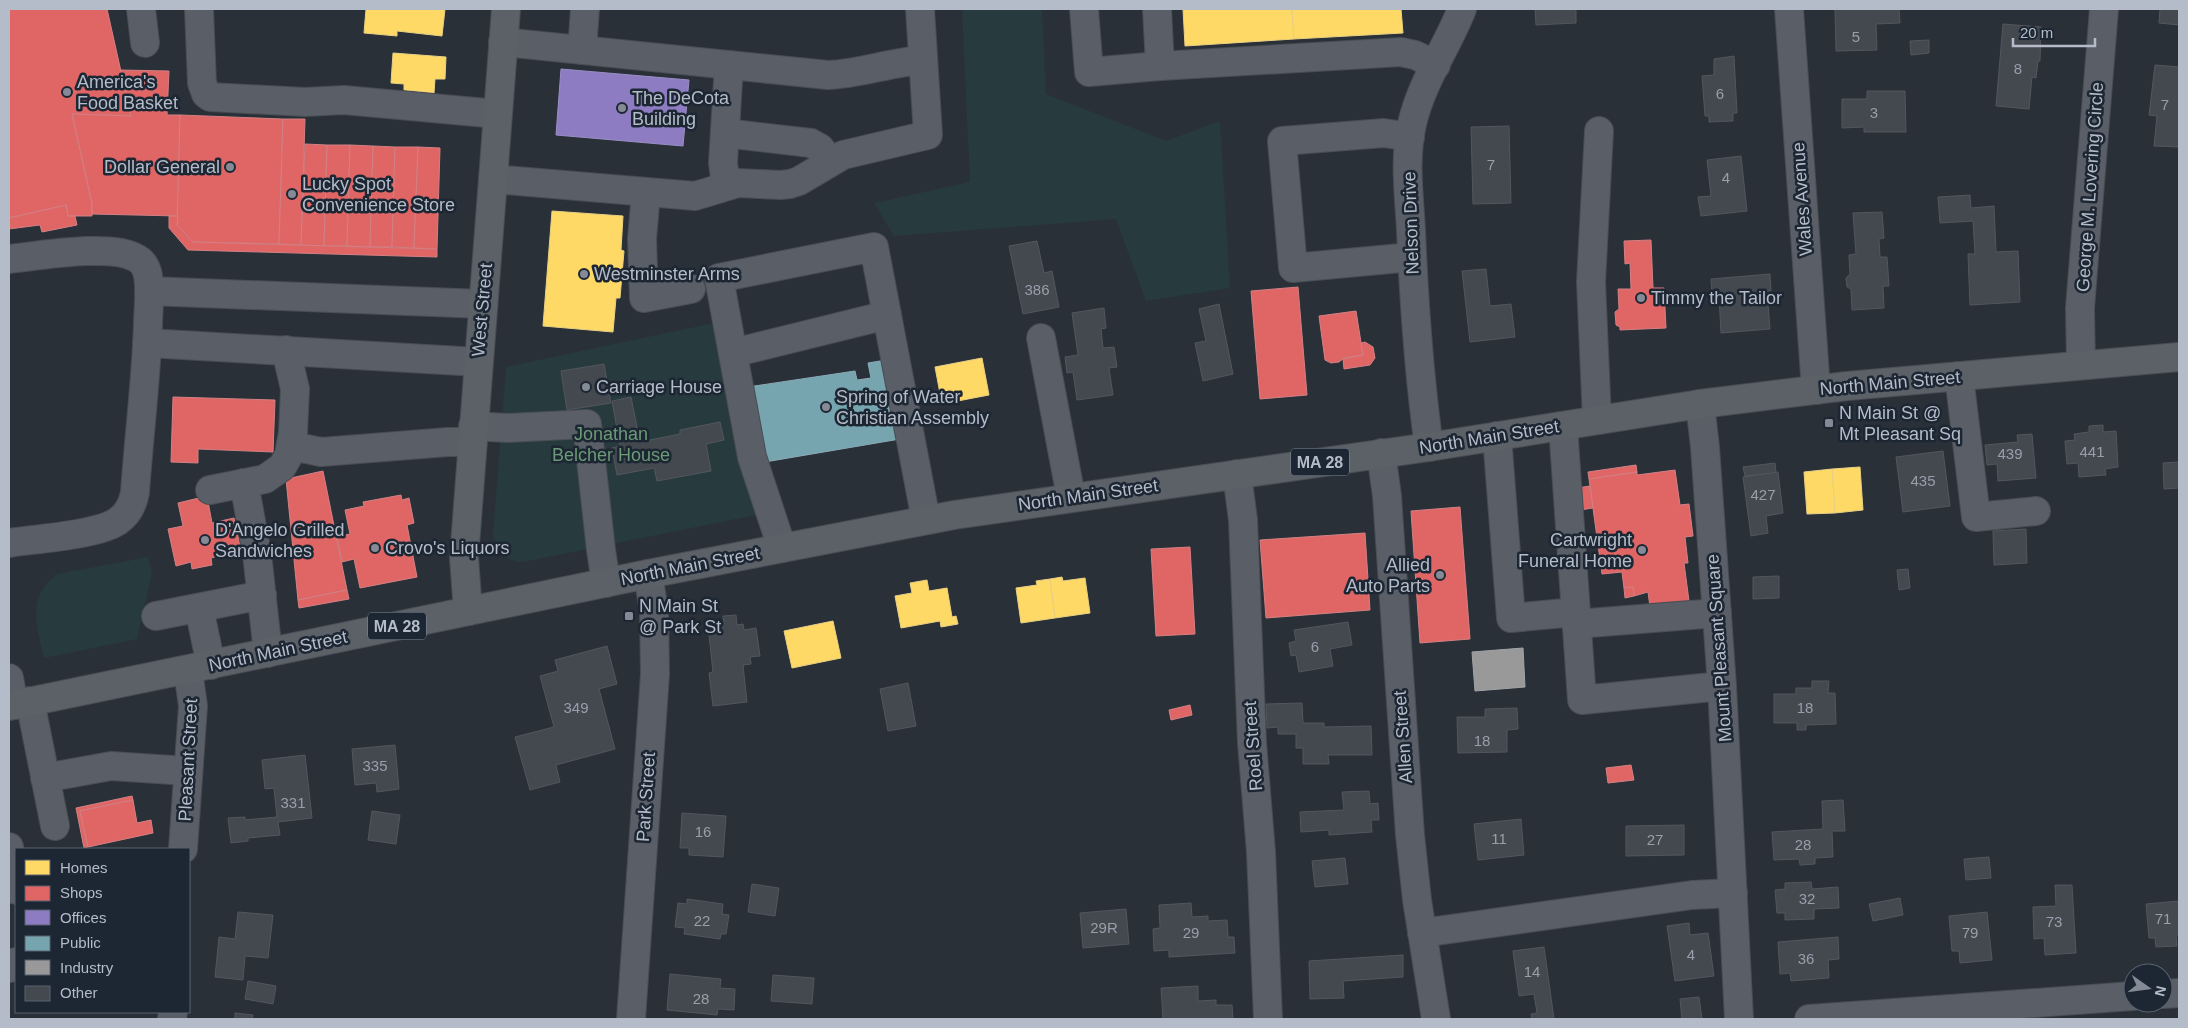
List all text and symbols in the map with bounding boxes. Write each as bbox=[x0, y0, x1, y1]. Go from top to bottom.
scale bar bbox=[2013, 15, 2096, 47]
text: 20 m bbox=[2020, 24, 2053, 41]
house number: 5 bbox=[1852, 28, 1860, 45]
house number: 8 bbox=[2014, 60, 2022, 77]
place label: America's Food Basket bbox=[77, 72, 178, 113]
street label: George M. Lovering Circle bbox=[2073, 82, 2107, 292]
house number: 6 bbox=[1716, 85, 1724, 102]
marker: America's Food Basket bbox=[61, 86, 73, 98]
place label: The DeCota Building bbox=[632, 88, 730, 129]
house number: 7 bbox=[2161, 96, 2169, 113]
marker: The DeCota Building bbox=[616, 102, 628, 114]
house number: 3 bbox=[1870, 104, 1878, 121]
street label: Wales Avenue bbox=[1788, 141, 1816, 257]
house number: 7 bbox=[1487, 156, 1495, 173]
place label: Dollar General bbox=[104, 157, 220, 177]
marker: Dollar General bbox=[224, 161, 236, 173]
house number: 4 bbox=[1722, 169, 1730, 186]
street label: Nelson Drive bbox=[1399, 171, 1423, 275]
place label: Lucky Spot Convenience Store bbox=[302, 174, 455, 215]
marker: Lucky Spot Convenience Store bbox=[286, 188, 298, 200]
street label: West Street bbox=[468, 262, 496, 358]
place label: Westminster Arms bbox=[594, 264, 740, 284]
marker: Westminster Arms bbox=[578, 268, 590, 280]
house number: 386 bbox=[1024, 281, 1050, 298]
place label: Timmy the Tailor bbox=[1651, 288, 1782, 308]
marker: Timmy the Tailor bbox=[1635, 292, 1647, 304]
street label: North Main Street bbox=[1819, 367, 1961, 399]
place label: Carriage House bbox=[596, 377, 722, 397]
marker: Carriage House bbox=[580, 381, 592, 393]
place label: Spring of Water Christian Assembly bbox=[836, 387, 989, 428]
marker: Spring of Water Christian Assembly bbox=[820, 401, 832, 413]
place label: N Main St @ Mt Pleasant Sq bbox=[1839, 403, 1961, 444]
street label: North Main Street bbox=[1418, 416, 1560, 458]
marker: N Main St @ Mt Pleasant Sq bbox=[1823, 417, 1835, 429]
park label: Jonathan Belcher House bbox=[552, 424, 670, 465]
house number: 441 bbox=[2079, 443, 2105, 460]
house number: 439 bbox=[1997, 445, 2023, 462]
road number: MA 28 bbox=[1291, 448, 1349, 476]
house number: 435 bbox=[1910, 472, 1936, 489]
street label: North Main Street bbox=[1017, 475, 1159, 515]
house number: 427 bbox=[1750, 486, 1776, 503]
place label: D'Angelo Grilled Sandwiches bbox=[215, 520, 345, 561]
place label: Cartwright Funeral Home bbox=[1518, 530, 1632, 571]
marker: D'Angelo Grilled Sandwiches bbox=[199, 534, 211, 546]
place label: Crovo's Liquors bbox=[385, 538, 510, 558]
marker: Crovo's Liquors bbox=[369, 542, 381, 554]
street label: North Main Street bbox=[619, 543, 761, 589]
marker: Cartwright Funeral Home bbox=[1636, 544, 1648, 556]
street label: Mount Pleasant Square bbox=[1702, 553, 1736, 743]
place label: Allied Auto Parts bbox=[1346, 555, 1430, 596]
marker: Allied Auto Parts bbox=[1434, 569, 1446, 581]
place label: N Main St @ Park St bbox=[639, 596, 721, 637]
marker: N Main St @ Park St bbox=[623, 610, 635, 622]
road number: MA 28 bbox=[368, 612, 426, 640]
street label: North Main Street bbox=[207, 627, 349, 675]
house number: 6 bbox=[1311, 638, 1319, 655]
street label: Allen Street bbox=[1390, 690, 1416, 784]
street label: Pleasant Street bbox=[175, 698, 201, 822]
house number: 349 bbox=[563, 699, 589, 716]
house number: 18 bbox=[1797, 699, 1813, 716]
street label: Roel Street bbox=[1240, 700, 1266, 792]
house number: 18 bbox=[1474, 732, 1490, 749]
street label: Park Street bbox=[633, 751, 659, 843]
house number: 335 bbox=[362, 757, 388, 774]
house number: 331 bbox=[280, 794, 306, 811]
house number: 16 bbox=[695, 823, 711, 840]
house number: 11 bbox=[1491, 830, 1507, 847]
house number: 27 bbox=[1647, 831, 1663, 848]
house number: 28 bbox=[1795, 836, 1811, 853]
legend bbox=[15, 848, 190, 1013]
text: Homes bbox=[60, 859, 108, 876]
text: Shops bbox=[60, 884, 103, 901]
house number: 32 bbox=[1799, 890, 1815, 907]
text: Offices bbox=[60, 909, 106, 926]
house number: 71 bbox=[2155, 910, 2171, 927]
house number: 22 bbox=[694, 912, 710, 929]
house number: 73 bbox=[2046, 913, 2062, 930]
house number: 29R bbox=[1090, 919, 1118, 936]
house number: 29 bbox=[1183, 924, 1199, 941]
house number: 79 bbox=[1962, 924, 1978, 941]
text: Public bbox=[60, 934, 101, 951]
house number: 4 bbox=[1687, 946, 1695, 963]
house number: 36 bbox=[1798, 950, 1814, 967]
text: Industry bbox=[60, 959, 114, 976]
house number: 14 bbox=[1524, 963, 1540, 980]
north arrow bbox=[2123, 963, 2173, 1013]
text: Other bbox=[60, 984, 98, 1001]
text: N bbox=[2152, 984, 2170, 998]
house number: 28 bbox=[693, 990, 709, 1007]

